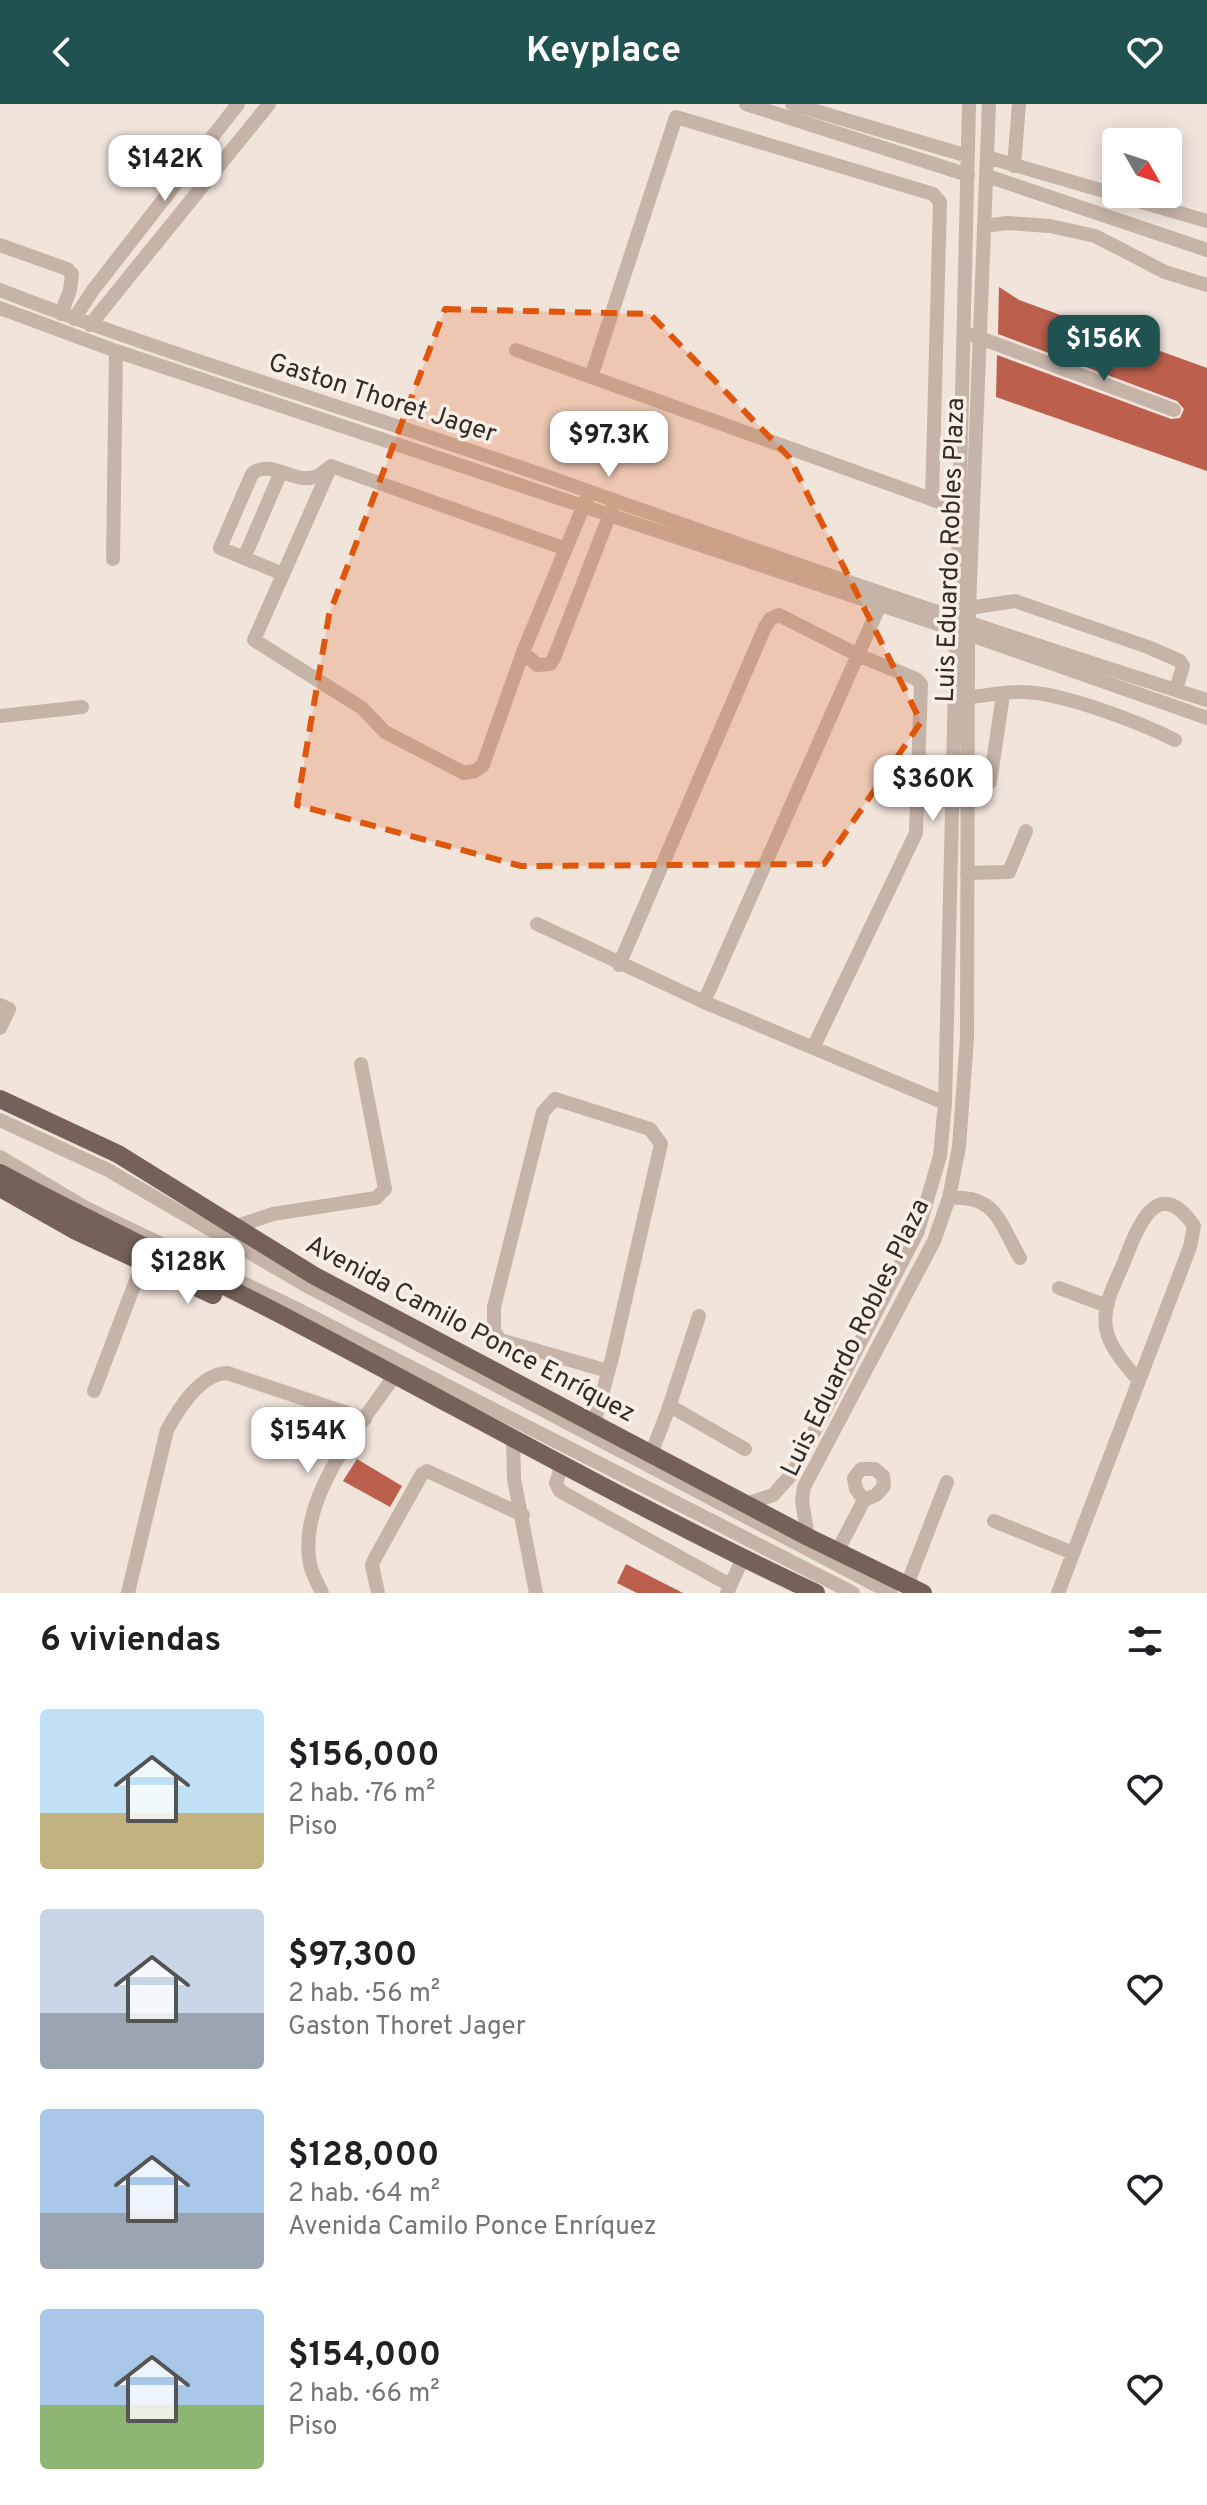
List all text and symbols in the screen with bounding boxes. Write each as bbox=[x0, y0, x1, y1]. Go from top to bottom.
text: Keyplace bbox=[526, 29, 681, 75]
icon: back bbox=[40, 30, 84, 74]
icon: heart bbox=[1123, 30, 1167, 74]
north arrow bbox=[1102, 128, 1182, 208]
map controls bbox=[1102, 128, 1182, 208]
pin: $142K bbox=[109, 135, 221, 203]
text: $142K bbox=[126, 144, 204, 177]
pin: $156K bbox=[1048, 315, 1160, 383]
text: $156K bbox=[1066, 324, 1142, 357]
street label: Gaston Thoret Jager bbox=[264, 347, 500, 452]
street label: Luis Eduardo Robles Plaza bbox=[930, 397, 973, 703]
pin: $97.3K bbox=[544, 411, 674, 479]
text: $97.3K bbox=[568, 420, 650, 453]
pin: $360K bbox=[877, 755, 989, 823]
text: $360K bbox=[892, 764, 974, 797]
street label: Luis Eduardo Robles Plaza bbox=[775, 1194, 938, 1482]
street label: Avenida Camilo Ponce Enríquez bbox=[299, 1229, 640, 1431]
pin: $128K bbox=[132, 1238, 244, 1306]
text: $128K bbox=[150, 1247, 226, 1280]
pin: $154K bbox=[252, 1407, 364, 1475]
text: $154K bbox=[269, 1416, 347, 1449]
icon: filters bbox=[1123, 1619, 1167, 1663]
text: 6 viviendas bbox=[40, 1620, 221, 1663]
text: $156,000 bbox=[288, 1735, 440, 1778]
icon: home bbox=[104, 1741, 200, 1837]
icon: heart bbox=[1123, 1767, 1167, 1811]
text: 2 hab. · 76 m² bbox=[288, 1778, 435, 1811]
text: Piso bbox=[288, 1811, 337, 1844]
text: $97,300 bbox=[288, 1935, 417, 1978]
icon: home bbox=[104, 1941, 200, 2037]
icon: heart bbox=[1123, 1967, 1167, 2011]
text: 2 hab. · 56 m² bbox=[288, 1978, 440, 2011]
text: Gaston Thoret Jager bbox=[288, 2011, 526, 2044]
text: $128,000 bbox=[288, 2135, 439, 2178]
icon: home bbox=[104, 2141, 200, 2237]
icon: heart bbox=[1123, 2167, 1167, 2211]
text: 2 hab. · 64 m² bbox=[288, 2178, 440, 2211]
text: Avenida Camilo Ponce Enríquez bbox=[288, 2211, 657, 2244]
text: $154,000 bbox=[288, 2335, 441, 2378]
icon: home bbox=[104, 2341, 200, 2437]
icon: heart bbox=[1123, 2367, 1167, 2411]
text: 2 hab. · 66 m² bbox=[288, 2378, 440, 2411]
text: Piso bbox=[288, 2411, 337, 2444]

